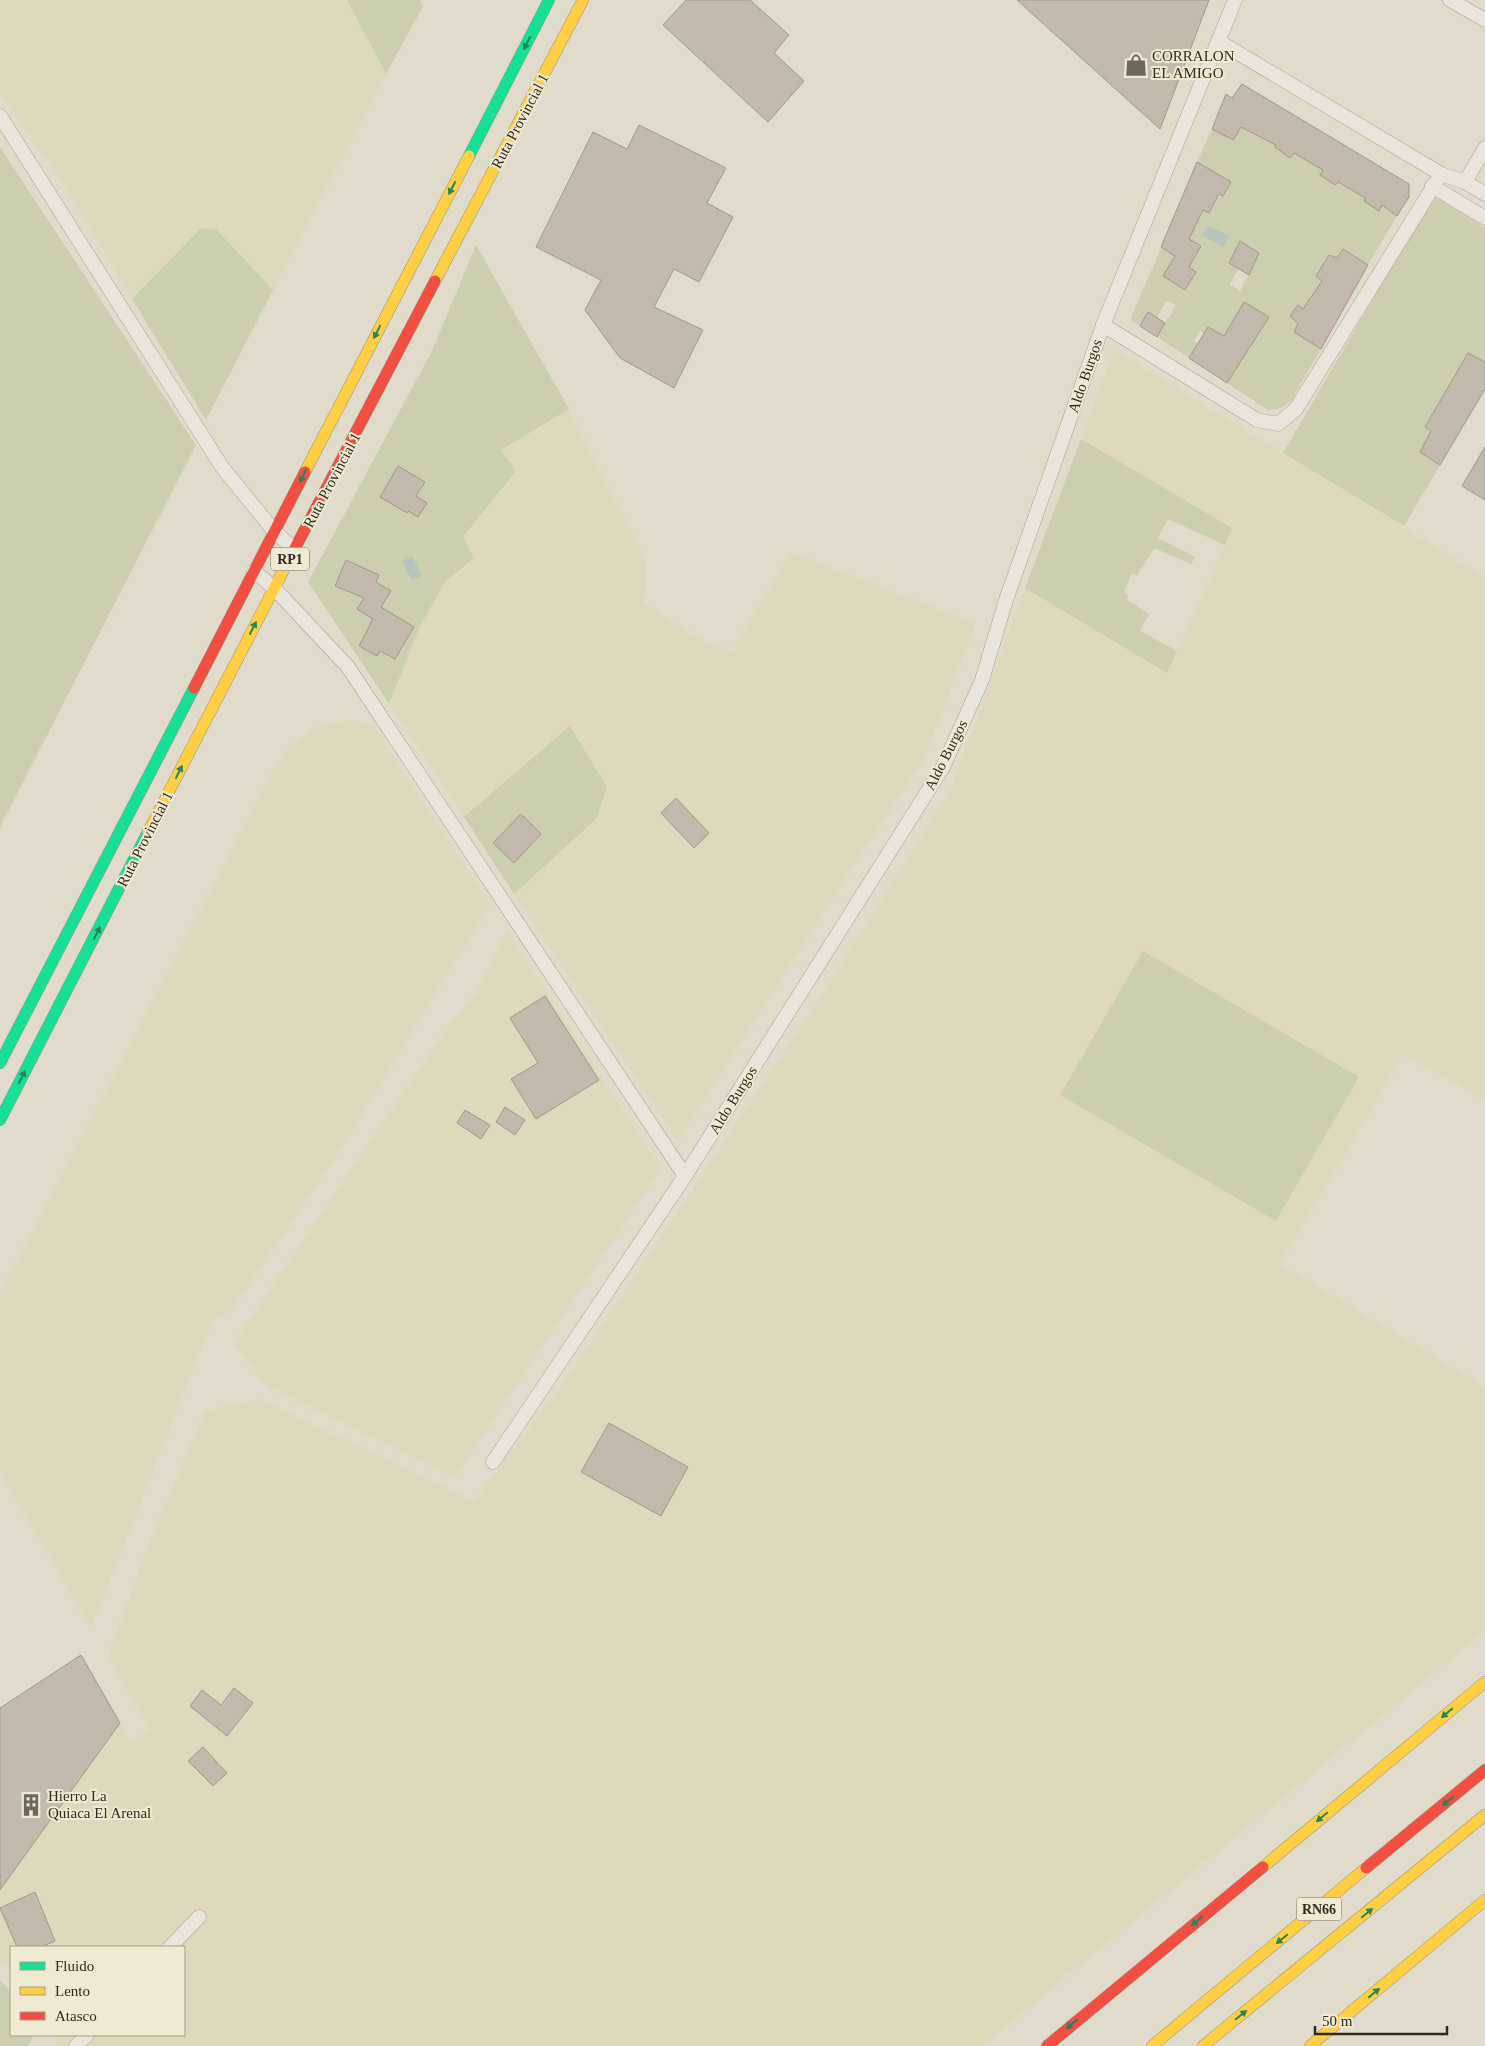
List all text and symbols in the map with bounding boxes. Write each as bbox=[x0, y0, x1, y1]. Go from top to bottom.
one-way arrow bbox=[523, 36, 531, 51]
place label: CORRALON EL AMIGO bbox=[1152, 48, 1235, 81]
shop icon: CORRALON EL AMIGO bbox=[1123, 52, 1149, 78]
street label: Ruta Provincial 1 bbox=[488, 71, 552, 171]
one-way arrow bbox=[448, 180, 456, 195]
one-way arrow bbox=[373, 325, 381, 339]
street label: Aldo Burgos bbox=[1065, 337, 1105, 415]
street label: Ruta Provincial 1 bbox=[300, 430, 364, 530]
one-way arrow bbox=[299, 469, 307, 484]
road number: RP1 bbox=[271, 548, 309, 570]
one-way arrow bbox=[249, 621, 257, 635]
street label: Aldo Burgos bbox=[921, 717, 971, 793]
one-way arrow bbox=[175, 765, 183, 780]
street label: Ruta Provincial 1 bbox=[114, 789, 176, 889]
one-way arrow bbox=[93, 925, 101, 940]
street label: Aldo Burgos bbox=[706, 1063, 760, 1137]
one-way arrow bbox=[18, 1070, 26, 1084]
one-way arrow bbox=[1441, 1707, 1454, 1718]
place label: Hierro La Quiaca El Arenal bbox=[48, 1788, 151, 1821]
building icon: Hierro La Quiaca El Arenal bbox=[18, 1792, 44, 1818]
one-way arrow bbox=[1441, 1796, 1454, 1807]
one-way arrow bbox=[1316, 1811, 1329, 1822]
road number: RN66 bbox=[1296, 1898, 1342, 1920]
one-way arrow bbox=[1360, 1907, 1373, 1918]
one-way arrow bbox=[1191, 1915, 1204, 1926]
one-way arrow bbox=[1276, 1933, 1289, 1944]
legend bbox=[10, 1946, 185, 2036]
text: Fluido bbox=[55, 1958, 94, 1974]
text: Lento bbox=[55, 1983, 90, 1999]
one-way arrow bbox=[1368, 1987, 1381, 1998]
scale bar bbox=[1315, 2004, 1448, 2036]
text: Atasco bbox=[55, 2008, 97, 2024]
one-way arrow bbox=[1234, 2010, 1247, 2021]
text: 50 m bbox=[1322, 2013, 1353, 2029]
one-way arrow bbox=[1066, 2019, 1079, 2030]

